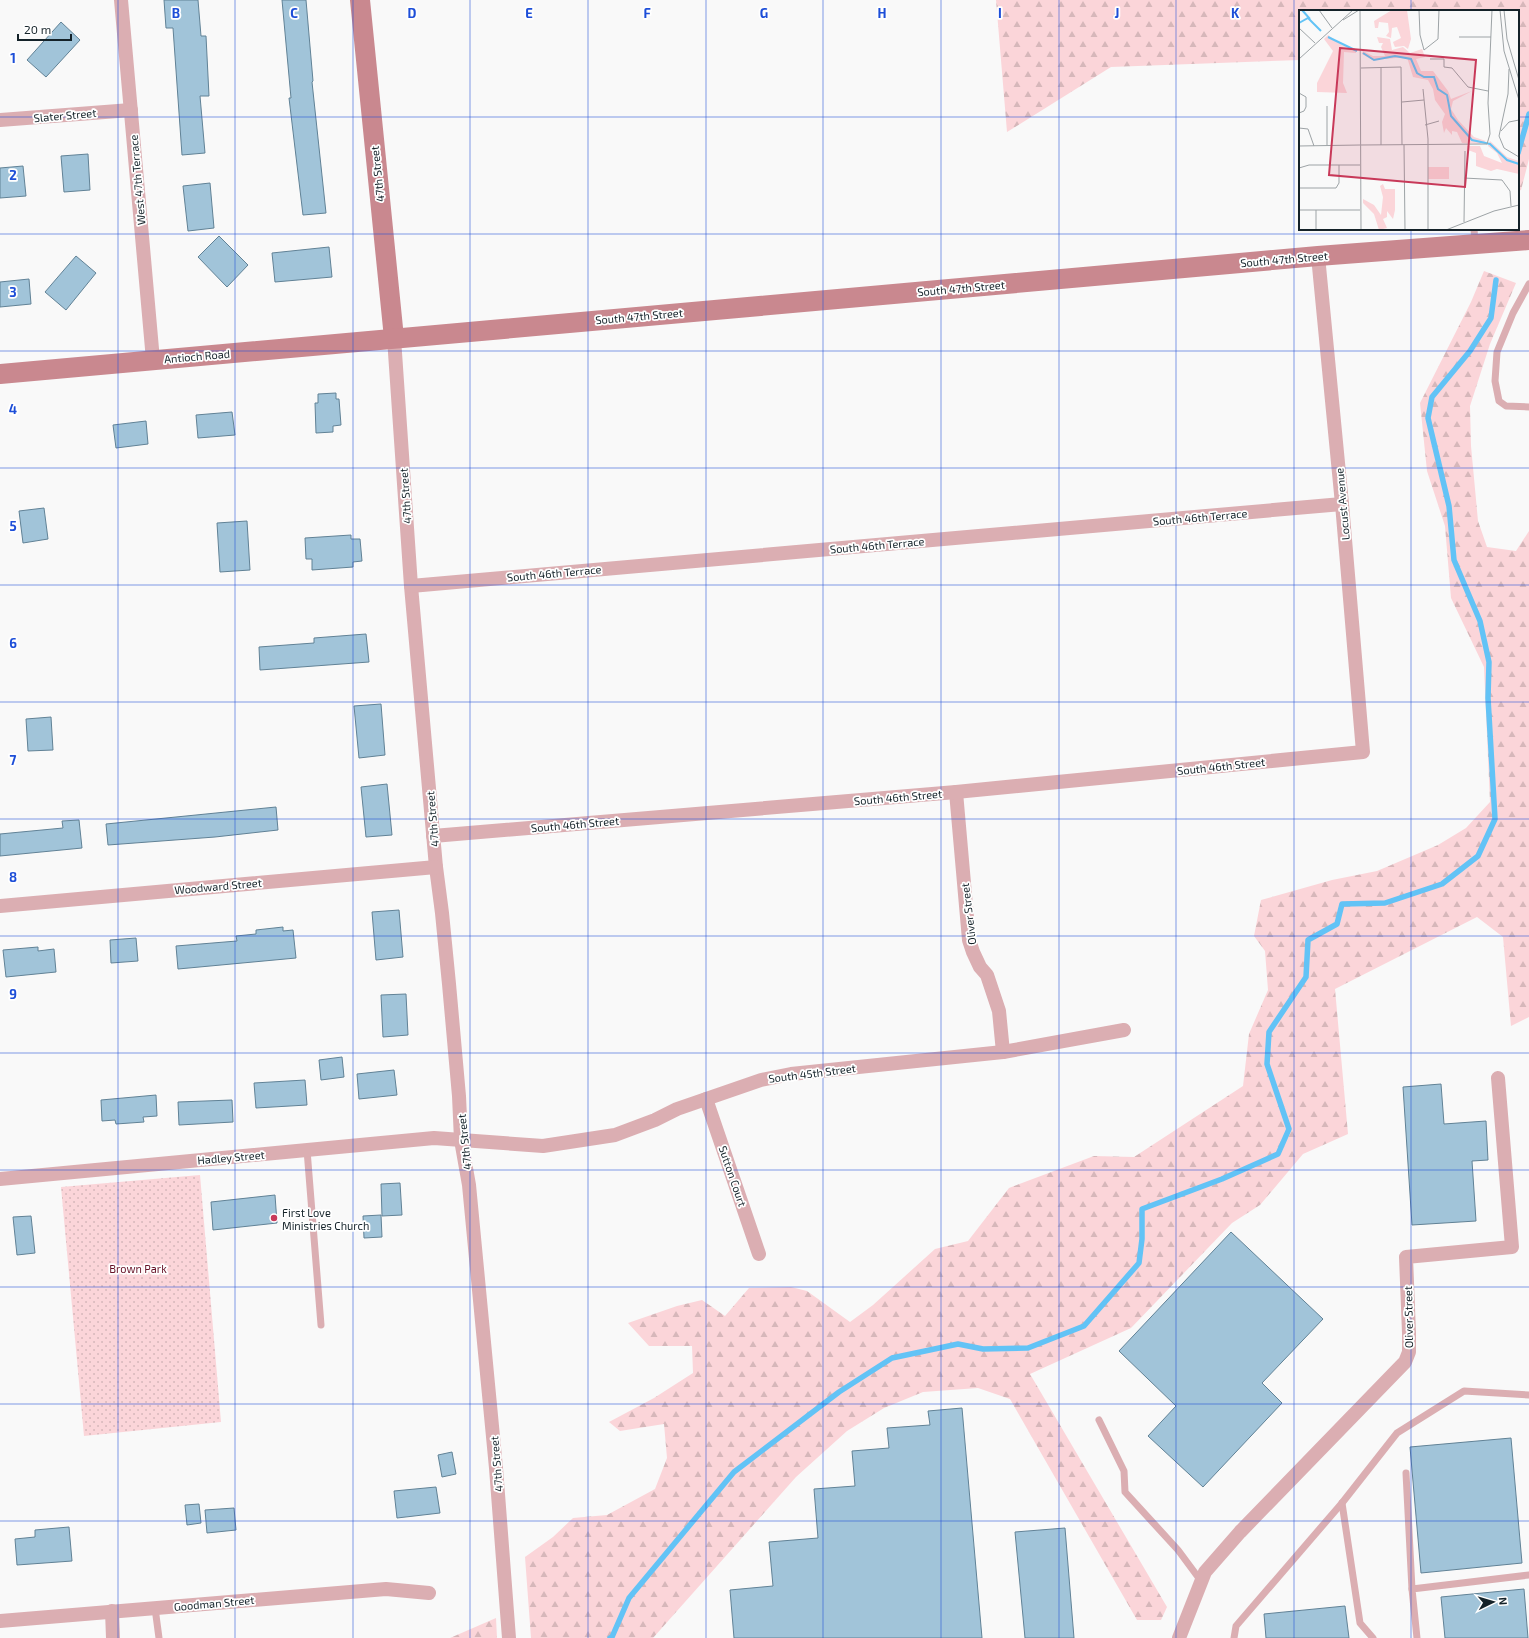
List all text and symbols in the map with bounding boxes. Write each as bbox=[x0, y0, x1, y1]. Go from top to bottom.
text: B bbox=[172, 5, 180, 21]
text: C bbox=[290, 5, 298, 21]
text: D bbox=[408, 5, 417, 21]
text: E bbox=[525, 5, 533, 21]
text: F bbox=[643, 5, 651, 21]
text: G bbox=[760, 5, 768, 21]
text: H bbox=[878, 5, 887, 21]
text: I bbox=[998, 5, 1002, 21]
text: J bbox=[1115, 5, 1119, 21]
text: K bbox=[1231, 5, 1240, 21]
inset map bbox=[1299, 10, 1519, 230]
scale bar bbox=[18, 16, 71, 42]
text: 20 m bbox=[24, 22, 51, 36]
text: 1 bbox=[10, 50, 16, 66]
street label: Slater Street bbox=[33, 106, 97, 124]
street label: West 47th Terrace bbox=[127, 134, 147, 226]
street label: 47th Street bbox=[368, 145, 386, 203]
text: 2 bbox=[9, 167, 17, 183]
street label: South 47th Street bbox=[1240, 249, 1328, 269]
street label: South 47th Street bbox=[917, 278, 1005, 298]
text: 3 bbox=[9, 284, 17, 300]
street label: South 47th Street bbox=[595, 306, 683, 326]
street label: Antioch Road bbox=[164, 347, 230, 365]
text: 4 bbox=[9, 401, 17, 417]
street label: Locust Avenue bbox=[1332, 467, 1352, 541]
street label: 47th Street bbox=[397, 468, 413, 524]
street label: South 46th Terrace bbox=[1152, 506, 1248, 528]
text: 5 bbox=[9, 518, 17, 534]
street label: South 46th Terrace bbox=[829, 534, 925, 556]
street label: South 46th Terrace bbox=[506, 562, 602, 584]
text: 6 bbox=[9, 635, 17, 651]
text: 7 bbox=[10, 752, 17, 768]
street label: South 46th Street bbox=[1176, 755, 1266, 777]
street label: South 46th Street bbox=[853, 787, 943, 807]
street label: 47th Street bbox=[423, 791, 441, 847]
street label: South 46th Street bbox=[530, 814, 620, 834]
text: 8 bbox=[9, 869, 17, 885]
street label: Woodward Street bbox=[174, 876, 262, 896]
street label: Oliver Street bbox=[958, 882, 978, 946]
text: 9 bbox=[9, 986, 17, 1002]
street label: South 45th Street bbox=[768, 1061, 856, 1085]
street label: 47th Street bbox=[455, 1113, 473, 1171]
street label: Sutton Court bbox=[717, 1144, 749, 1208]
street label: Hadley Street bbox=[197, 1148, 265, 1166]
place label: First Love Ministries Church bbox=[282, 1206, 369, 1232]
marker: First Love Ministries Church bbox=[269, 1213, 279, 1223]
park label: Brown Park bbox=[109, 1262, 167, 1275]
street label: Oliver Street bbox=[1401, 1286, 1415, 1348]
street label: 47th Street bbox=[487, 1436, 505, 1492]
north arrow bbox=[1473, 1582, 1513, 1622]
street label: Goodman Street bbox=[173, 1593, 255, 1613]
text: N bbox=[1497, 1597, 1510, 1606]

